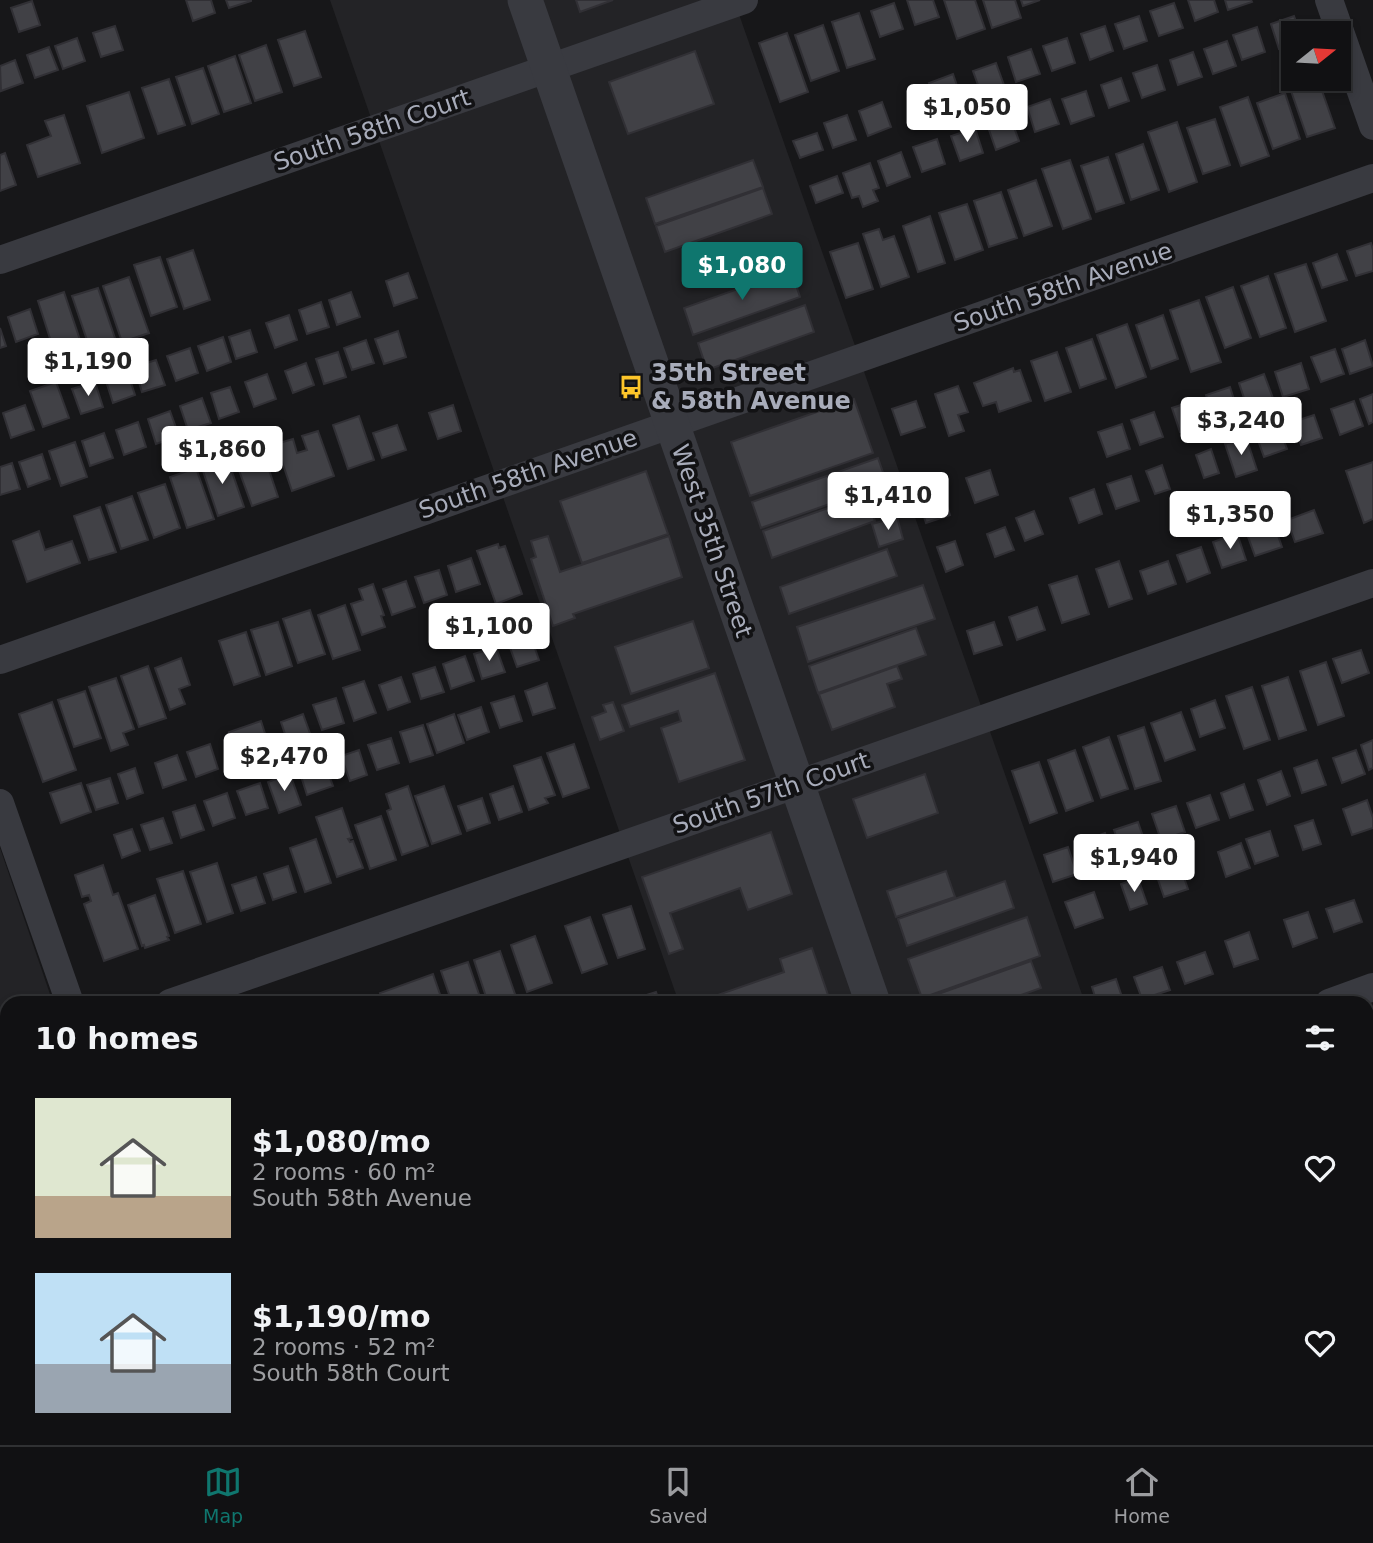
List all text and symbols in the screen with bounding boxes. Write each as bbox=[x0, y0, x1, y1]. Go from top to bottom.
north arrow bbox=[1281, 21, 1351, 91]
map controls bbox=[1281, 21, 1351, 91]
street label: South 58th Court bbox=[270, 83, 474, 177]
pin: $1,050 bbox=[910, 85, 1024, 144]
text: $1,050 bbox=[923, 94, 1011, 120]
street label: South 58th Avenue bbox=[950, 236, 1176, 338]
pin: $1,080 bbox=[685, 243, 799, 302]
text: $1,080 bbox=[698, 252, 786, 278]
pin: $1,190 bbox=[31, 338, 145, 398]
text: $1,190 bbox=[44, 348, 132, 374]
place label: 35th Street & 58th Avenue bbox=[651, 359, 851, 415]
bus stop icon: 35th Street & 58th Avenue bbox=[617, 373, 645, 401]
pin: $3,240 bbox=[1184, 398, 1298, 457]
text: $3,240 bbox=[1197, 407, 1285, 433]
street label: South 58th Avenue bbox=[415, 423, 641, 525]
pin: $1,860 bbox=[165, 426, 279, 486]
text: $1,860 bbox=[178, 436, 266, 462]
street label: West 35th Street bbox=[666, 441, 758, 641]
pin: $1,410 bbox=[831, 472, 945, 532]
text: $1,410 bbox=[844, 482, 932, 508]
pin: $1,350 bbox=[1173, 491, 1287, 551]
text: $1,350 bbox=[1186, 501, 1274, 527]
pin: $1,100 bbox=[432, 604, 546, 663]
text: $1,100 bbox=[445, 613, 533, 639]
pin: $2,470 bbox=[227, 734, 341, 793]
text: $2,470 bbox=[240, 743, 328, 769]
street label: South 57th Court bbox=[669, 746, 873, 840]
pin: $1,940 bbox=[1077, 834, 1191, 894]
text: $1,940 bbox=[1090, 844, 1178, 870]
icon: filters bbox=[1301, 1019, 1339, 1057]
text: 10 homes bbox=[35, 1021, 199, 1056]
text: $1,080/mo bbox=[252, 1124, 431, 1159]
icon: home bbox=[91, 1126, 175, 1210]
icon: heart bbox=[1301, 1149, 1339, 1187]
text: 2 rooms · 60 m² bbox=[252, 1159, 436, 1185]
text: South 58th Avenue bbox=[252, 1185, 472, 1211]
text: $1,190/mo bbox=[252, 1299, 431, 1334]
icon: home bbox=[91, 1301, 175, 1385]
icon: heart bbox=[1301, 1324, 1339, 1362]
text: 2 rooms · 52 m² bbox=[252, 1334, 436, 1360]
text: South 58th Court bbox=[252, 1360, 450, 1386]
tab: Map bbox=[203, 1463, 243, 1527]
tab: Saved bbox=[649, 1463, 708, 1527]
tab: Home bbox=[1114, 1463, 1170, 1527]

